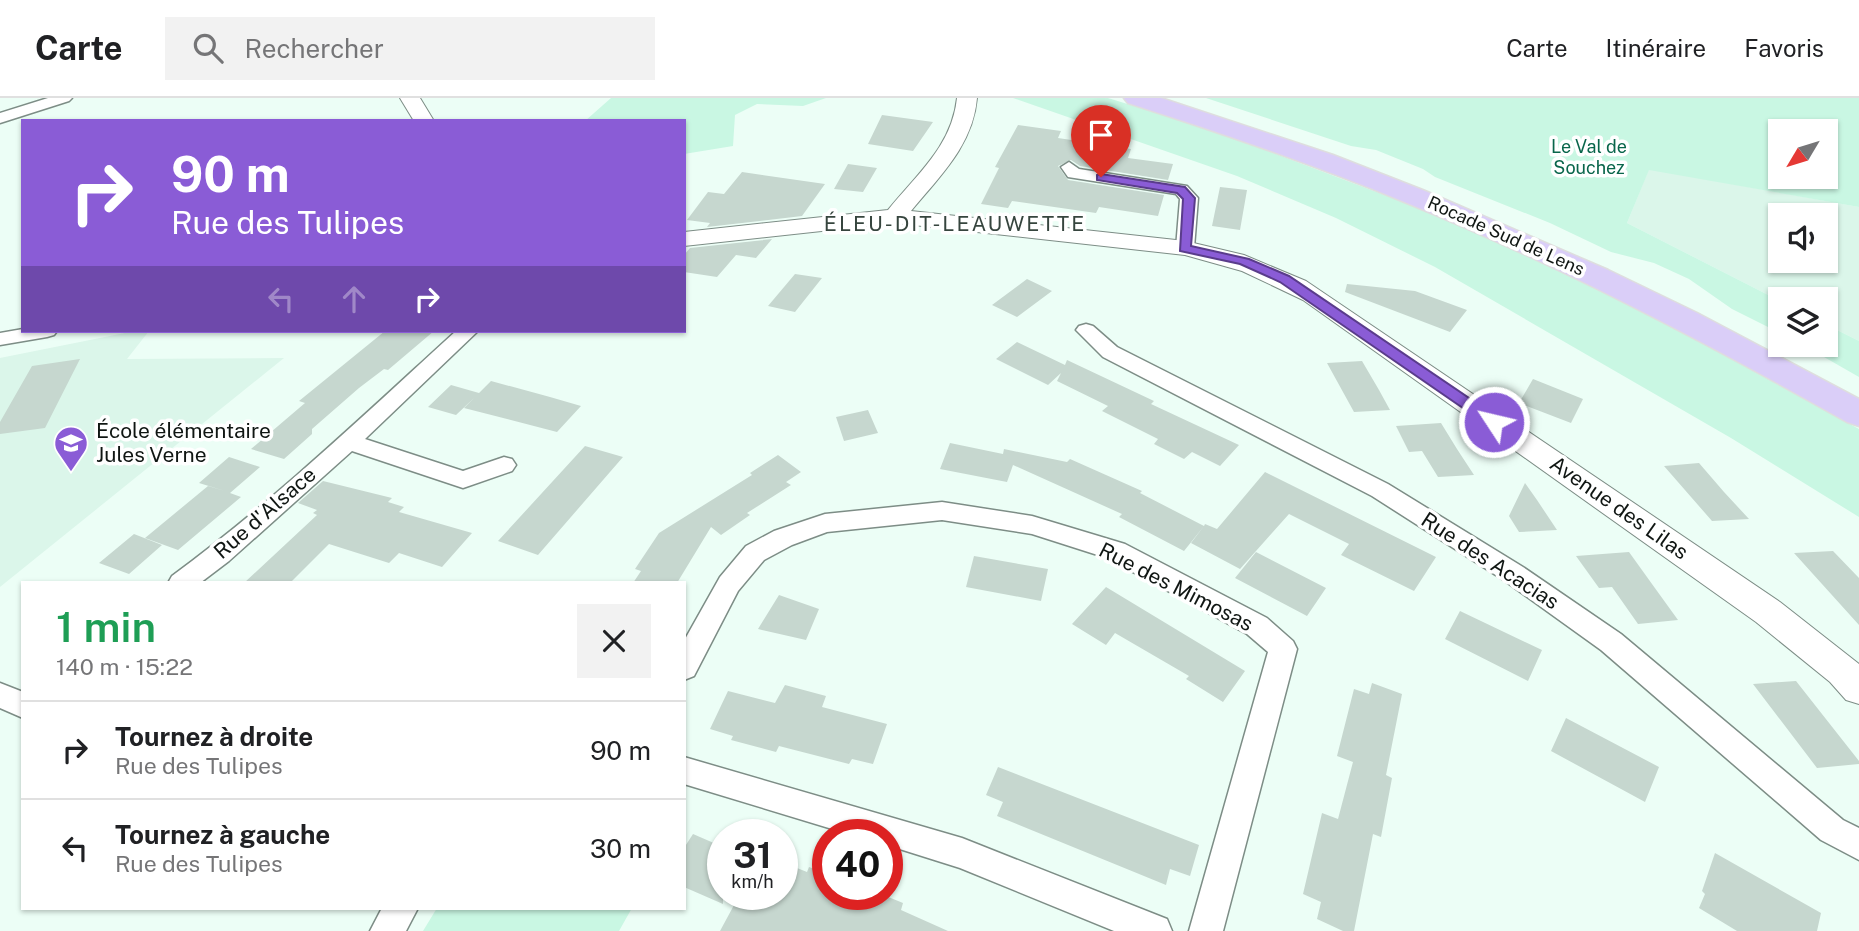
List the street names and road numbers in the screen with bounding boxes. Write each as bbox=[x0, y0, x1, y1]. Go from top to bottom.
street label: Rocade Sud de Lens bbox=[1425, 192, 1588, 280]
street label: Avenue des Lilas bbox=[1545, 451, 1693, 564]
street label: Rue d'Alsace bbox=[209, 462, 321, 564]
street label: Rue des Acacias bbox=[1417, 507, 1564, 614]
street label: Rue des Mimosas bbox=[1095, 537, 1257, 636]

